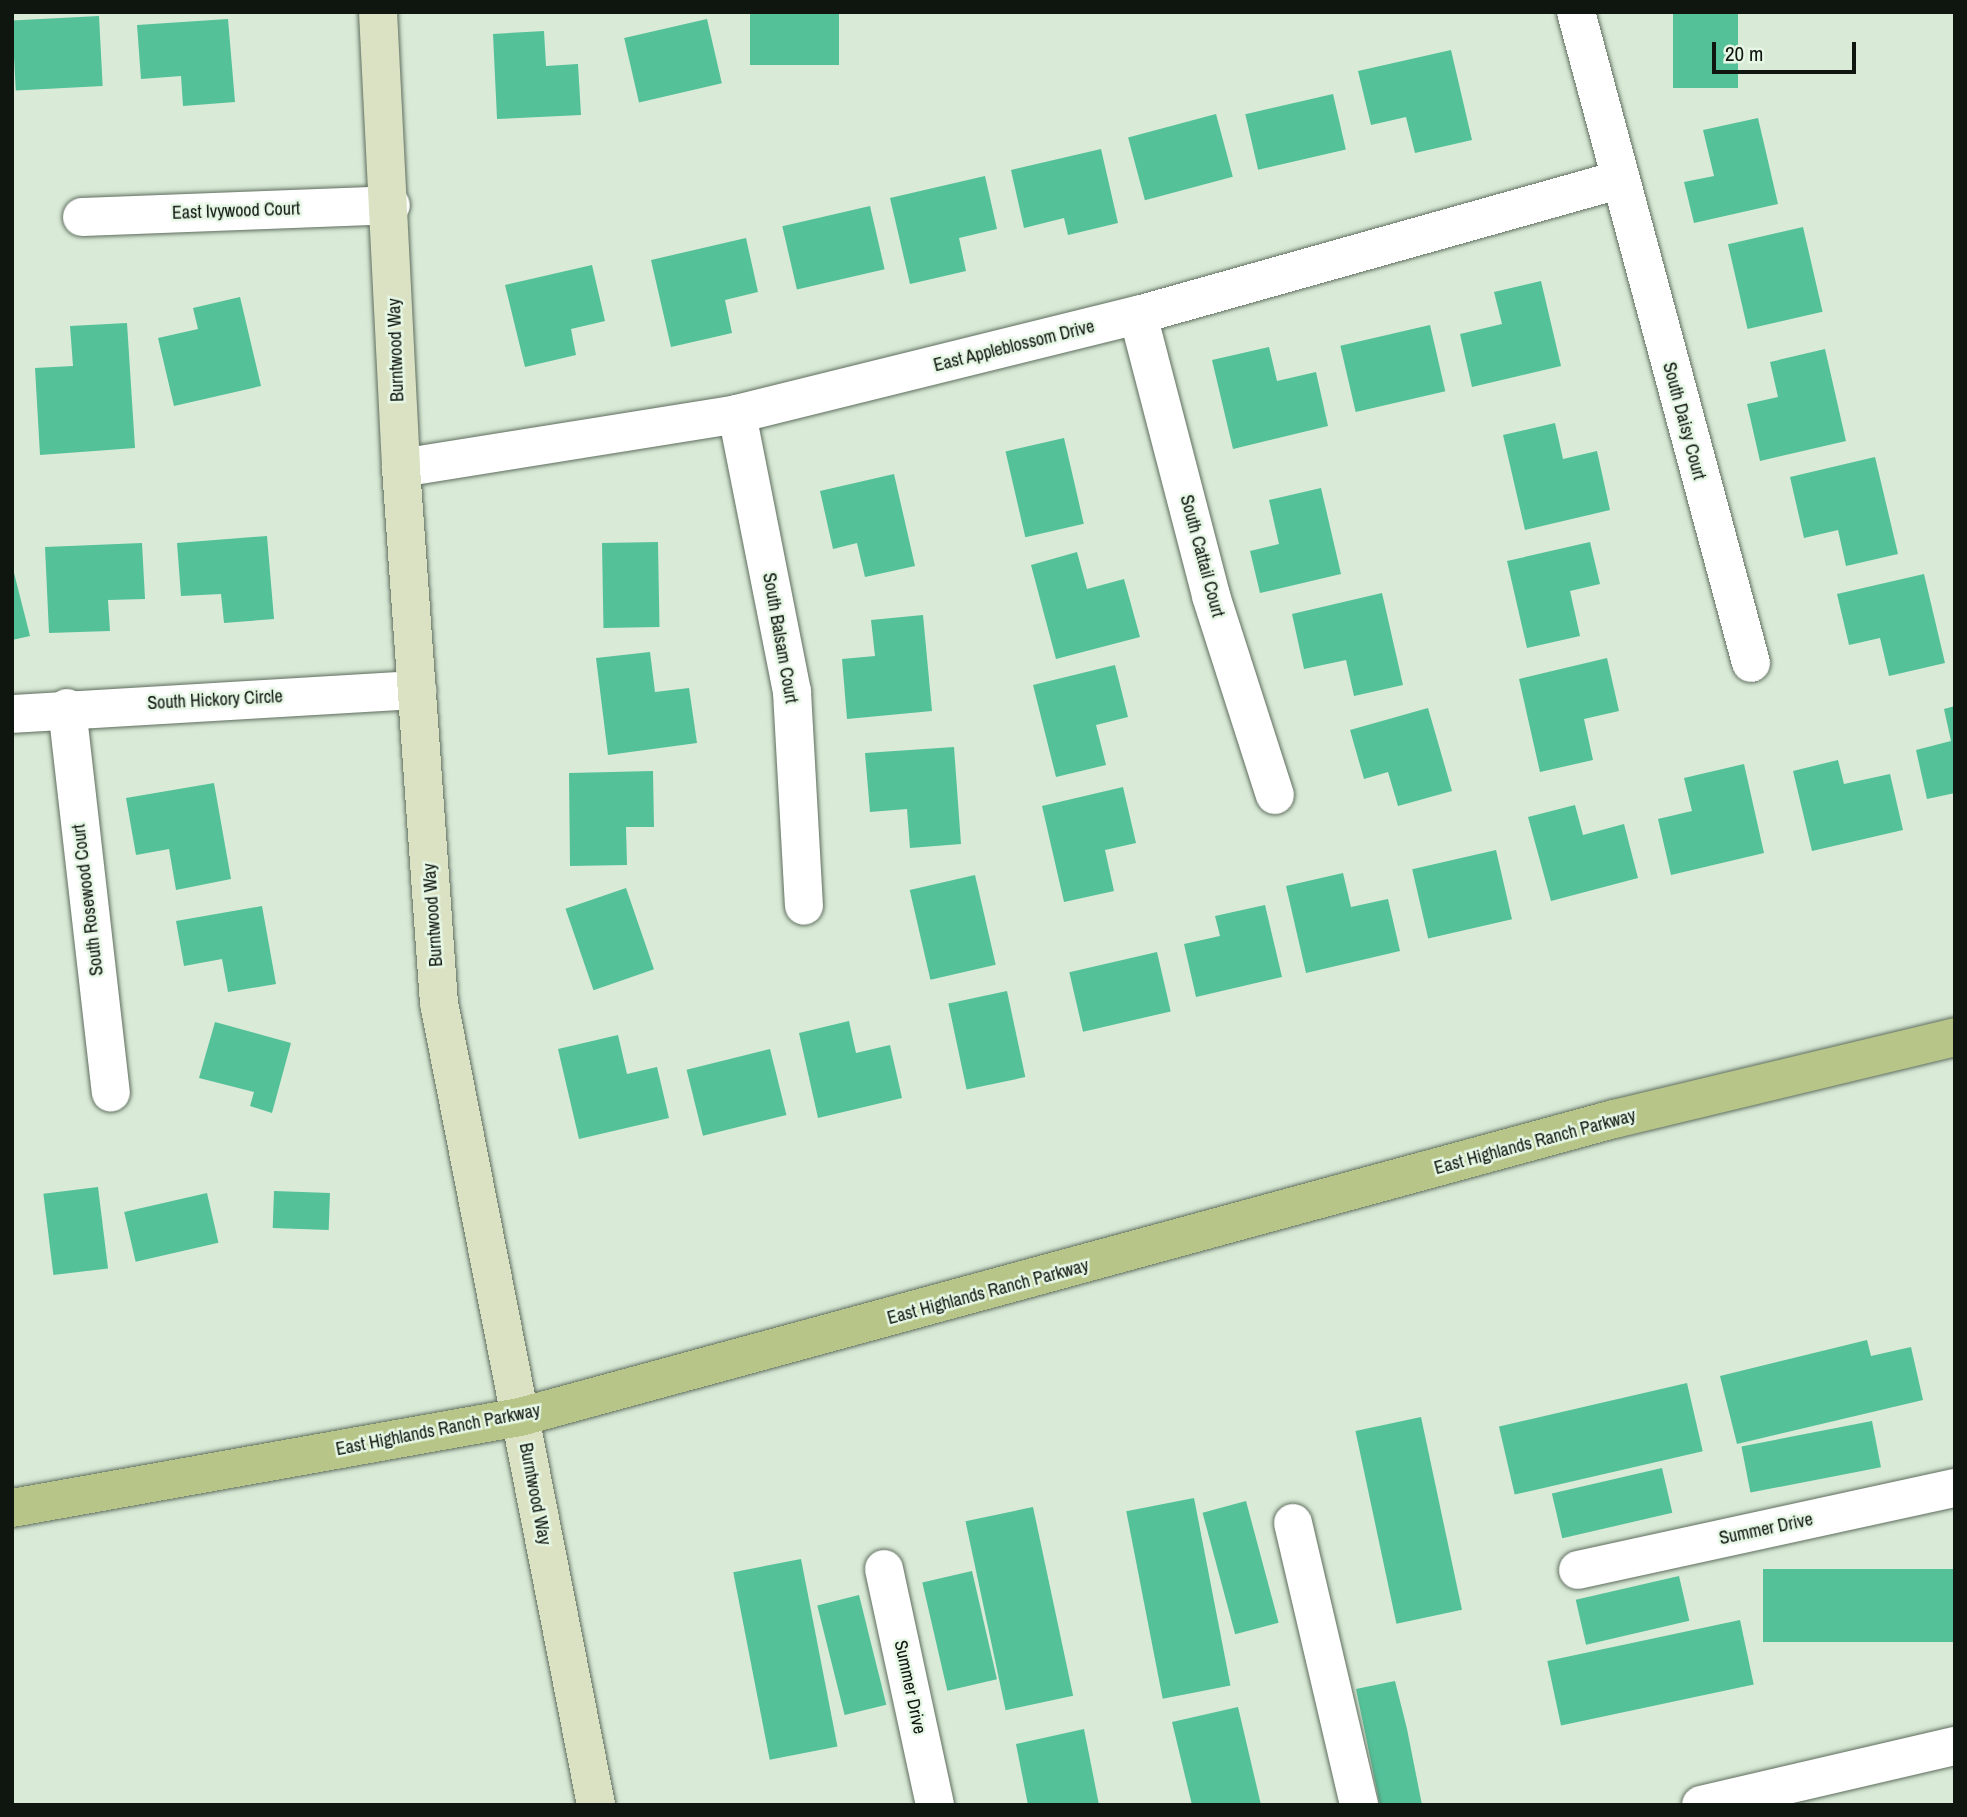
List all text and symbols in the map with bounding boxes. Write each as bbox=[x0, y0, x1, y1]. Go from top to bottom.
scale bar bbox=[1715, 28, 1858, 72]
text: 20 m bbox=[1725, 39, 1763, 68]
street label: East Ivywood Court bbox=[172, 198, 300, 224]
street label: Burntwood Way bbox=[383, 298, 409, 402]
street label: East Appleblossom Drive bbox=[931, 315, 1097, 377]
street label: South Daisy Court bbox=[1658, 360, 1710, 482]
street label: South Cattail Court bbox=[1175, 493, 1229, 619]
street label: South Balsam Court bbox=[758, 571, 802, 705]
street label: South Hickory Circle bbox=[147, 686, 283, 714]
street label: South Rosewood Court bbox=[68, 823, 108, 977]
street label: Burntwood Way bbox=[419, 863, 447, 967]
street label: East Highlands Ranch Parkway bbox=[1432, 1105, 1638, 1179]
street label: East Highlands Ranch Parkway bbox=[885, 1255, 1091, 1329]
street label: East Highlands Ranch Parkway bbox=[334, 1400, 542, 1460]
street label: Burntwood Way bbox=[515, 1441, 555, 1547]
street label: Summer Drive bbox=[1717, 1509, 1815, 1549]
street label: Summer Drive bbox=[890, 1638, 930, 1736]

